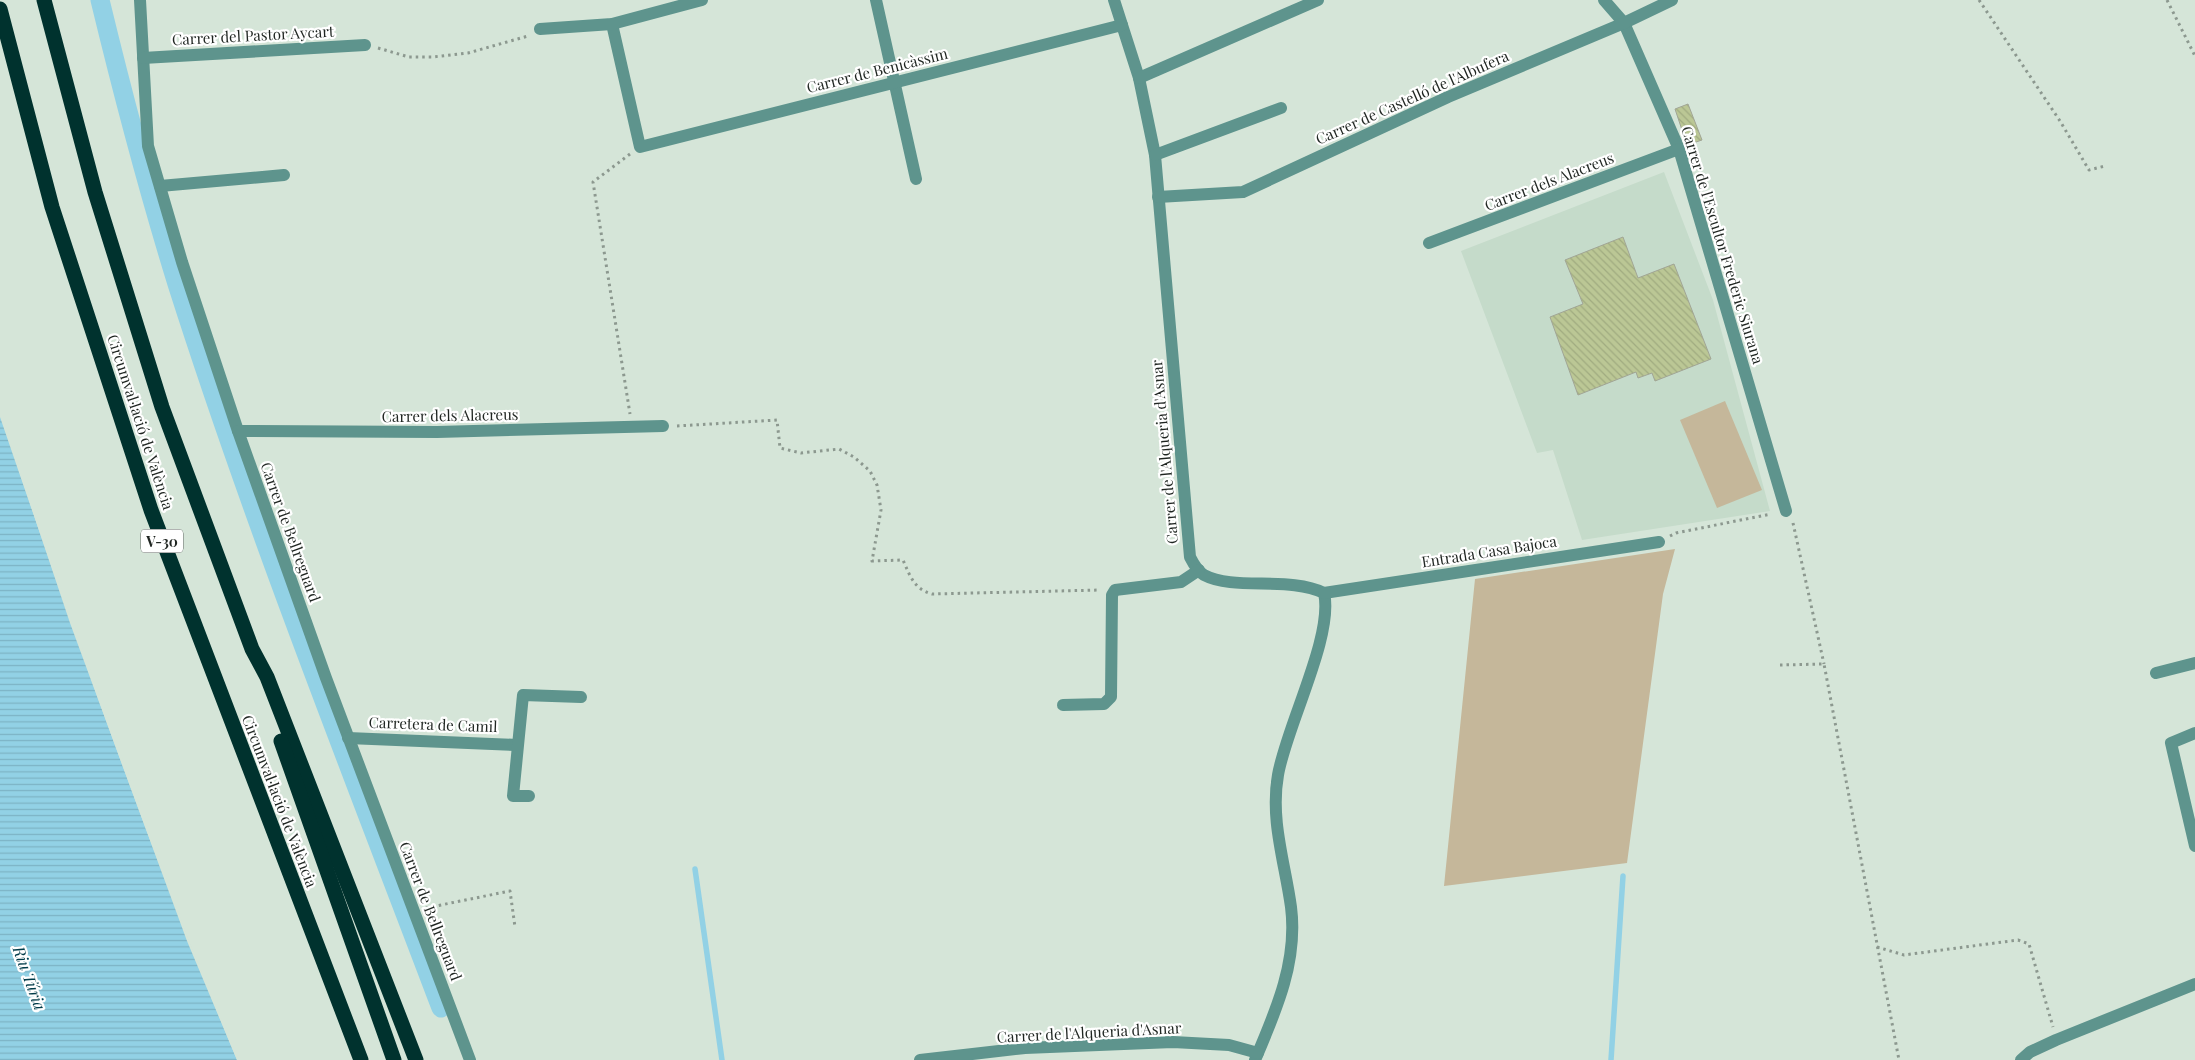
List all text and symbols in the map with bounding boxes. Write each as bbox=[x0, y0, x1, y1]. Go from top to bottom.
street label: Carrer del Pastor Aycart bbox=[171, 21, 335, 49]
street label: Carrer de Benicàssim bbox=[804, 43, 950, 97]
street label: Carrer de Castelló de l'Albufera bbox=[1312, 45, 1512, 149]
street label: Carrer de l'Escultor Frederic Siurana bbox=[1677, 124, 1769, 367]
street label: Carrer dels Alacreus bbox=[1481, 147, 1617, 215]
street label: Circumval·lació de València bbox=[103, 332, 179, 513]
street label: Carrer de l'Alqueria d'Asnar bbox=[1146, 359, 1182, 545]
street label: Carrer dels Alacreus bbox=[381, 404, 519, 426]
street label: Carrer de Bellreguard bbox=[256, 459, 326, 605]
road number: V-30 bbox=[141, 530, 183, 552]
street label: Entrada Casa Bajoca bbox=[1420, 530, 1559, 572]
street label: Circumval·lació de València bbox=[238, 712, 322, 891]
street label: Carretera de Camil bbox=[368, 712, 498, 736]
street label: Carrer de Bellreguard bbox=[395, 839, 467, 984]
water label: Riu Túria bbox=[8, 942, 51, 1013]
street label: Carrer de l'Alqueria d'Asnar bbox=[996, 1017, 1182, 1047]

